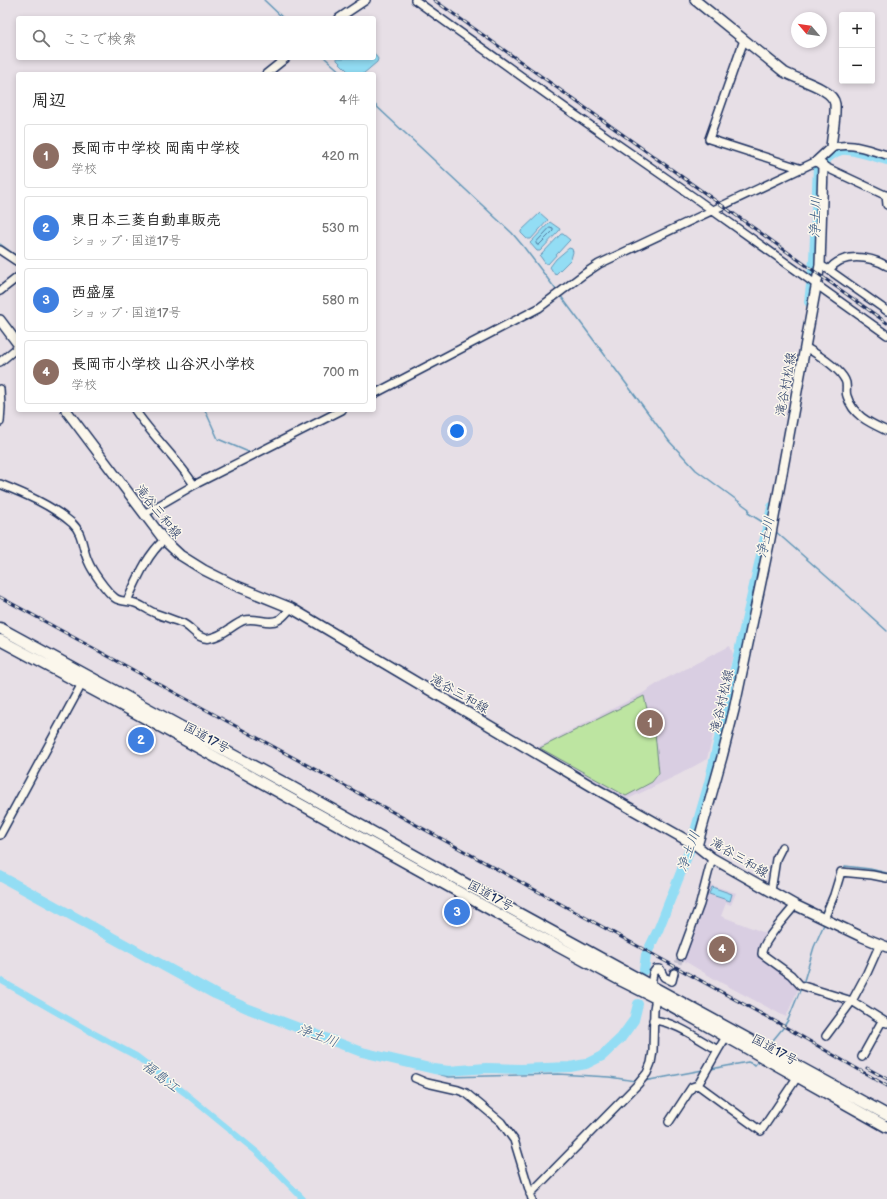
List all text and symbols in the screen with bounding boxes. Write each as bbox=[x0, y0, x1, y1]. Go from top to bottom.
north arrow bbox=[791, 12, 827, 48]
map controls bbox=[839, 12, 875, 84]
button: + bbox=[839, 12, 875, 48]
search box bbox=[16, 16, 376, 60]
icon: search bbox=[30, 27, 52, 49]
text: ここで検索 bbox=[62, 30, 137, 49]
button: − bbox=[839, 48, 875, 84]
text: 周辺 bbox=[32, 91, 66, 111]
text: 4件 bbox=[339, 92, 360, 108]
text: 長岡市中学校 岡南中学校 bbox=[71, 139, 240, 158]
text: 1 bbox=[43, 148, 49, 164]
text: 420 m bbox=[321, 148, 359, 164]
text: 学校 bbox=[71, 161, 97, 177]
water label: 浄土川 bbox=[806, 196, 825, 238]
text: 東日本三菱自動車販売 bbox=[71, 211, 221, 230]
text: 2 bbox=[42, 220, 50, 236]
text: 530 m bbox=[322, 220, 359, 236]
text: ショップ · 国道17号 bbox=[71, 233, 181, 249]
text: 西盛屋 bbox=[71, 283, 116, 302]
text: 3 bbox=[42, 292, 50, 308]
text: 580 m bbox=[322, 292, 359, 308]
text: ショップ · 国道17号 bbox=[71, 305, 181, 321]
street label: 滝谷村松線 bbox=[772, 350, 800, 418]
text: 長岡市小学校 山谷沢小学校 bbox=[71, 355, 255, 374]
text: 4 bbox=[42, 364, 50, 380]
text: 700 m bbox=[323, 364, 359, 380]
text: 学校 bbox=[71, 377, 97, 393]
your location bbox=[447, 421, 467, 441]
street label: 滝谷三和線 bbox=[132, 481, 186, 543]
water label: 浄土川 bbox=[753, 515, 778, 559]
street label: 滝谷村松線 bbox=[707, 667, 737, 735]
street label: 滝谷三和線 bbox=[427, 671, 493, 718]
pin: 1 bbox=[637, 708, 663, 738]
street label: 国道17号 bbox=[181, 719, 232, 757]
pin: 2 bbox=[128, 725, 154, 755]
water label: 浄土川 bbox=[673, 829, 704, 874]
street label: 滝谷三和線 bbox=[708, 834, 772, 882]
street label: 国道17号 bbox=[465, 877, 516, 915]
pin: 3 bbox=[444, 897, 470, 927]
pin: 4 bbox=[709, 934, 735, 964]
water label: 浄土川 bbox=[295, 1020, 340, 1051]
street label: 国道17号 bbox=[749, 1031, 800, 1069]
water label: 福島江 bbox=[139, 1057, 183, 1097]

